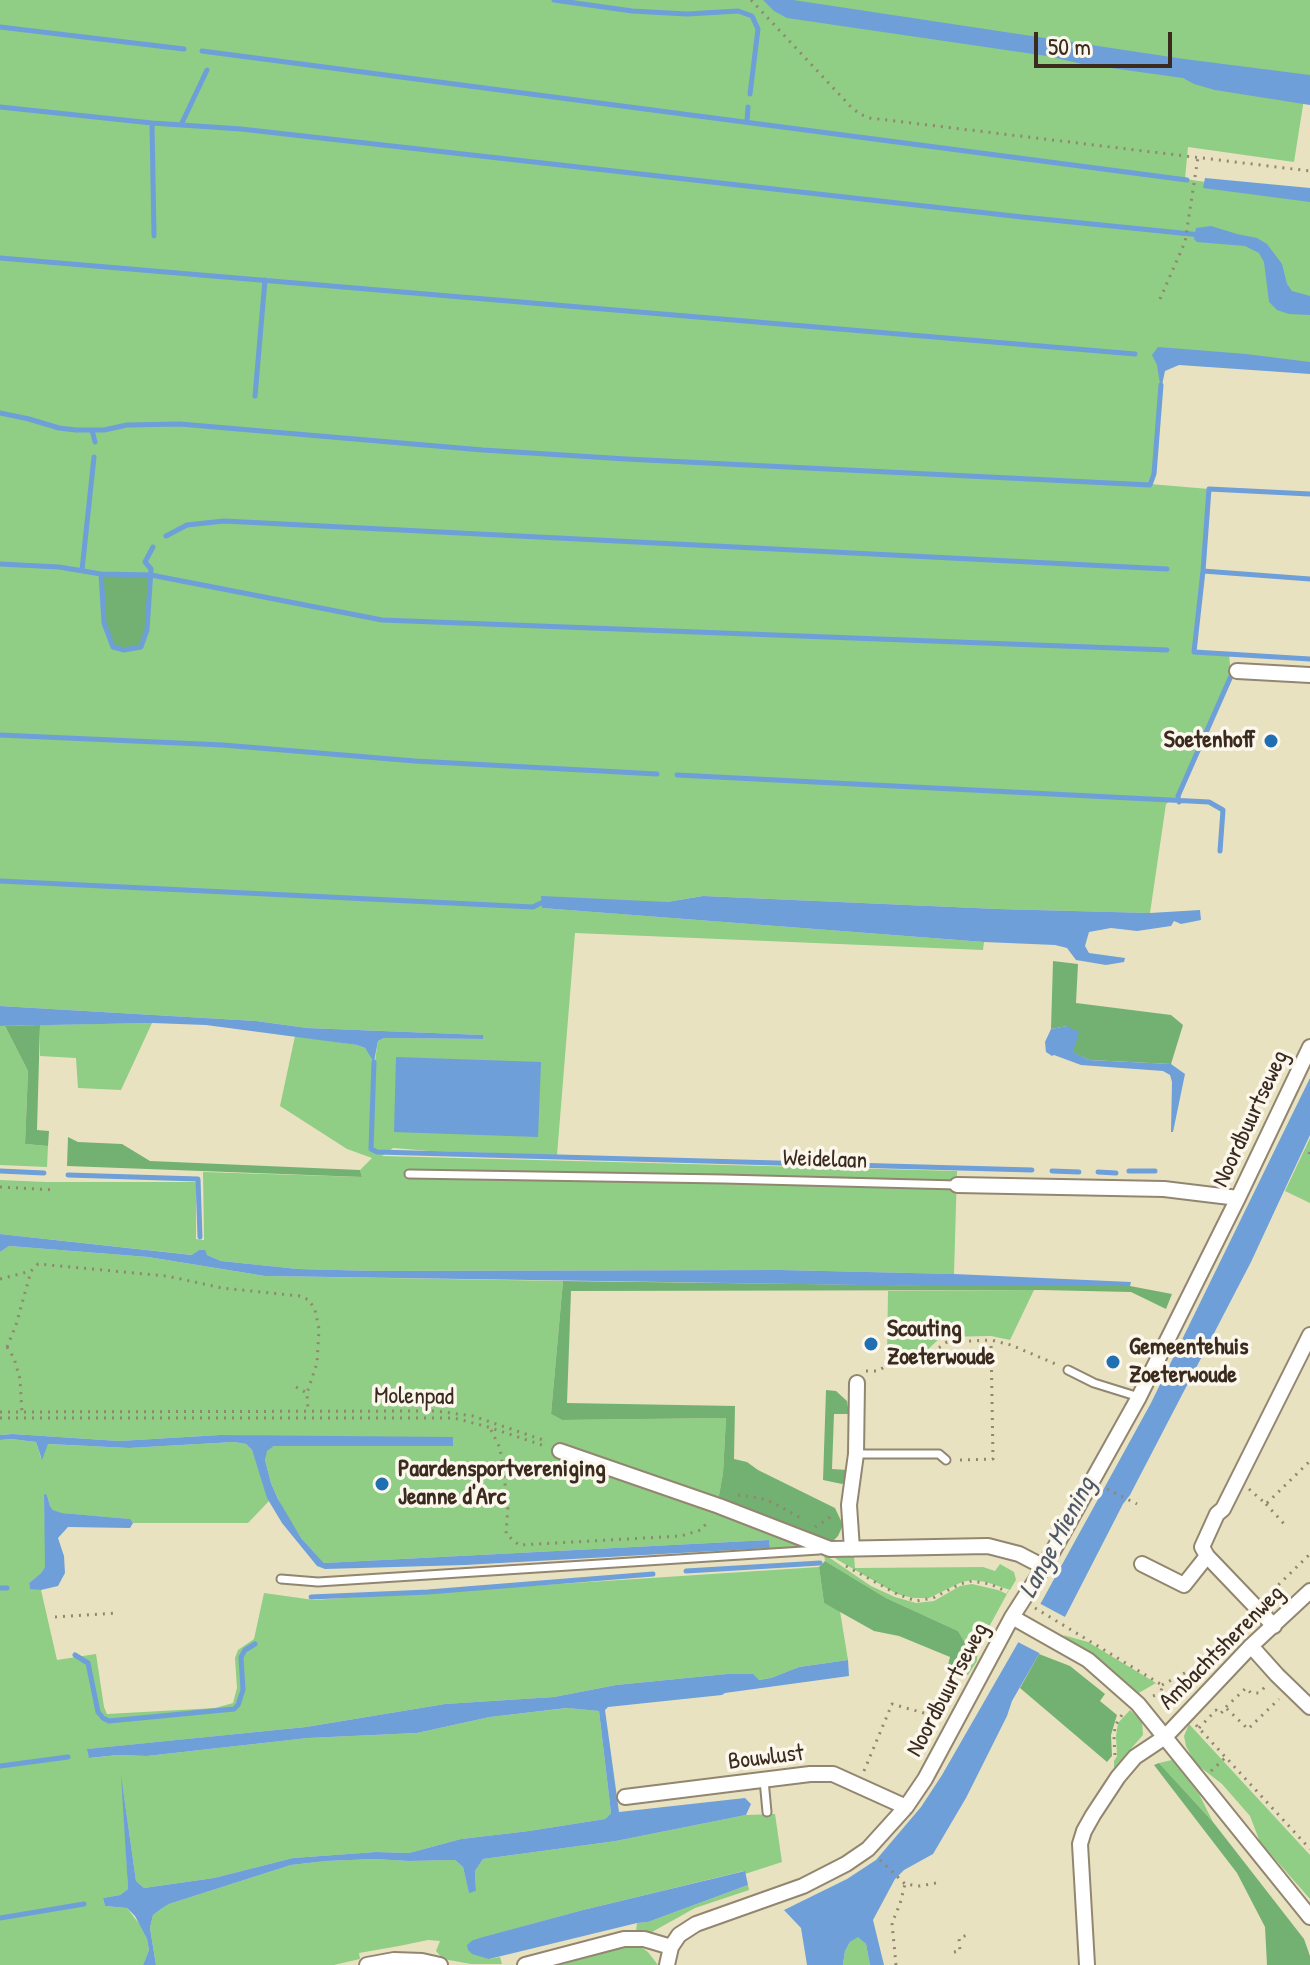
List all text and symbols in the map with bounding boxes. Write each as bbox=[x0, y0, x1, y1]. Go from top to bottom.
scale bar bbox=[1038, 16, 1176, 66]
text: 50 m bbox=[1048, 30, 1091, 62]
place label: Soetenhoff bbox=[1164, 727, 1255, 755]
marker: Soetenhoff bbox=[1262, 732, 1280, 750]
street label: Noordbuurtseweg bbox=[1207, 1046, 1295, 1192]
street label: Weidelaan bbox=[782, 1144, 868, 1176]
place label: Scouting Zoeterwoude bbox=[887, 1316, 995, 1372]
place label: Gemeentehuis Zoeterwoude bbox=[1129, 1334, 1248, 1390]
marker: Scouting Zoeterwoude bbox=[862, 1335, 880, 1353]
marker: Gemeentehuis Zoeterwoude bbox=[1104, 1353, 1122, 1371]
street label: Molenpad bbox=[374, 1382, 454, 1412]
place label: Paardensportvereniging Jeanne d'Arc bbox=[398, 1456, 606, 1512]
water label: Lange Miening bbox=[1013, 1472, 1103, 1604]
marker: Paardensportvereniging Jeanne d'Arc bbox=[373, 1475, 391, 1493]
street label: Ambachtsherenweg bbox=[1154, 1580, 1290, 1716]
street label: Noordbuurtseweg bbox=[901, 1618, 995, 1762]
street label: Bouwlust bbox=[727, 1739, 805, 1777]

